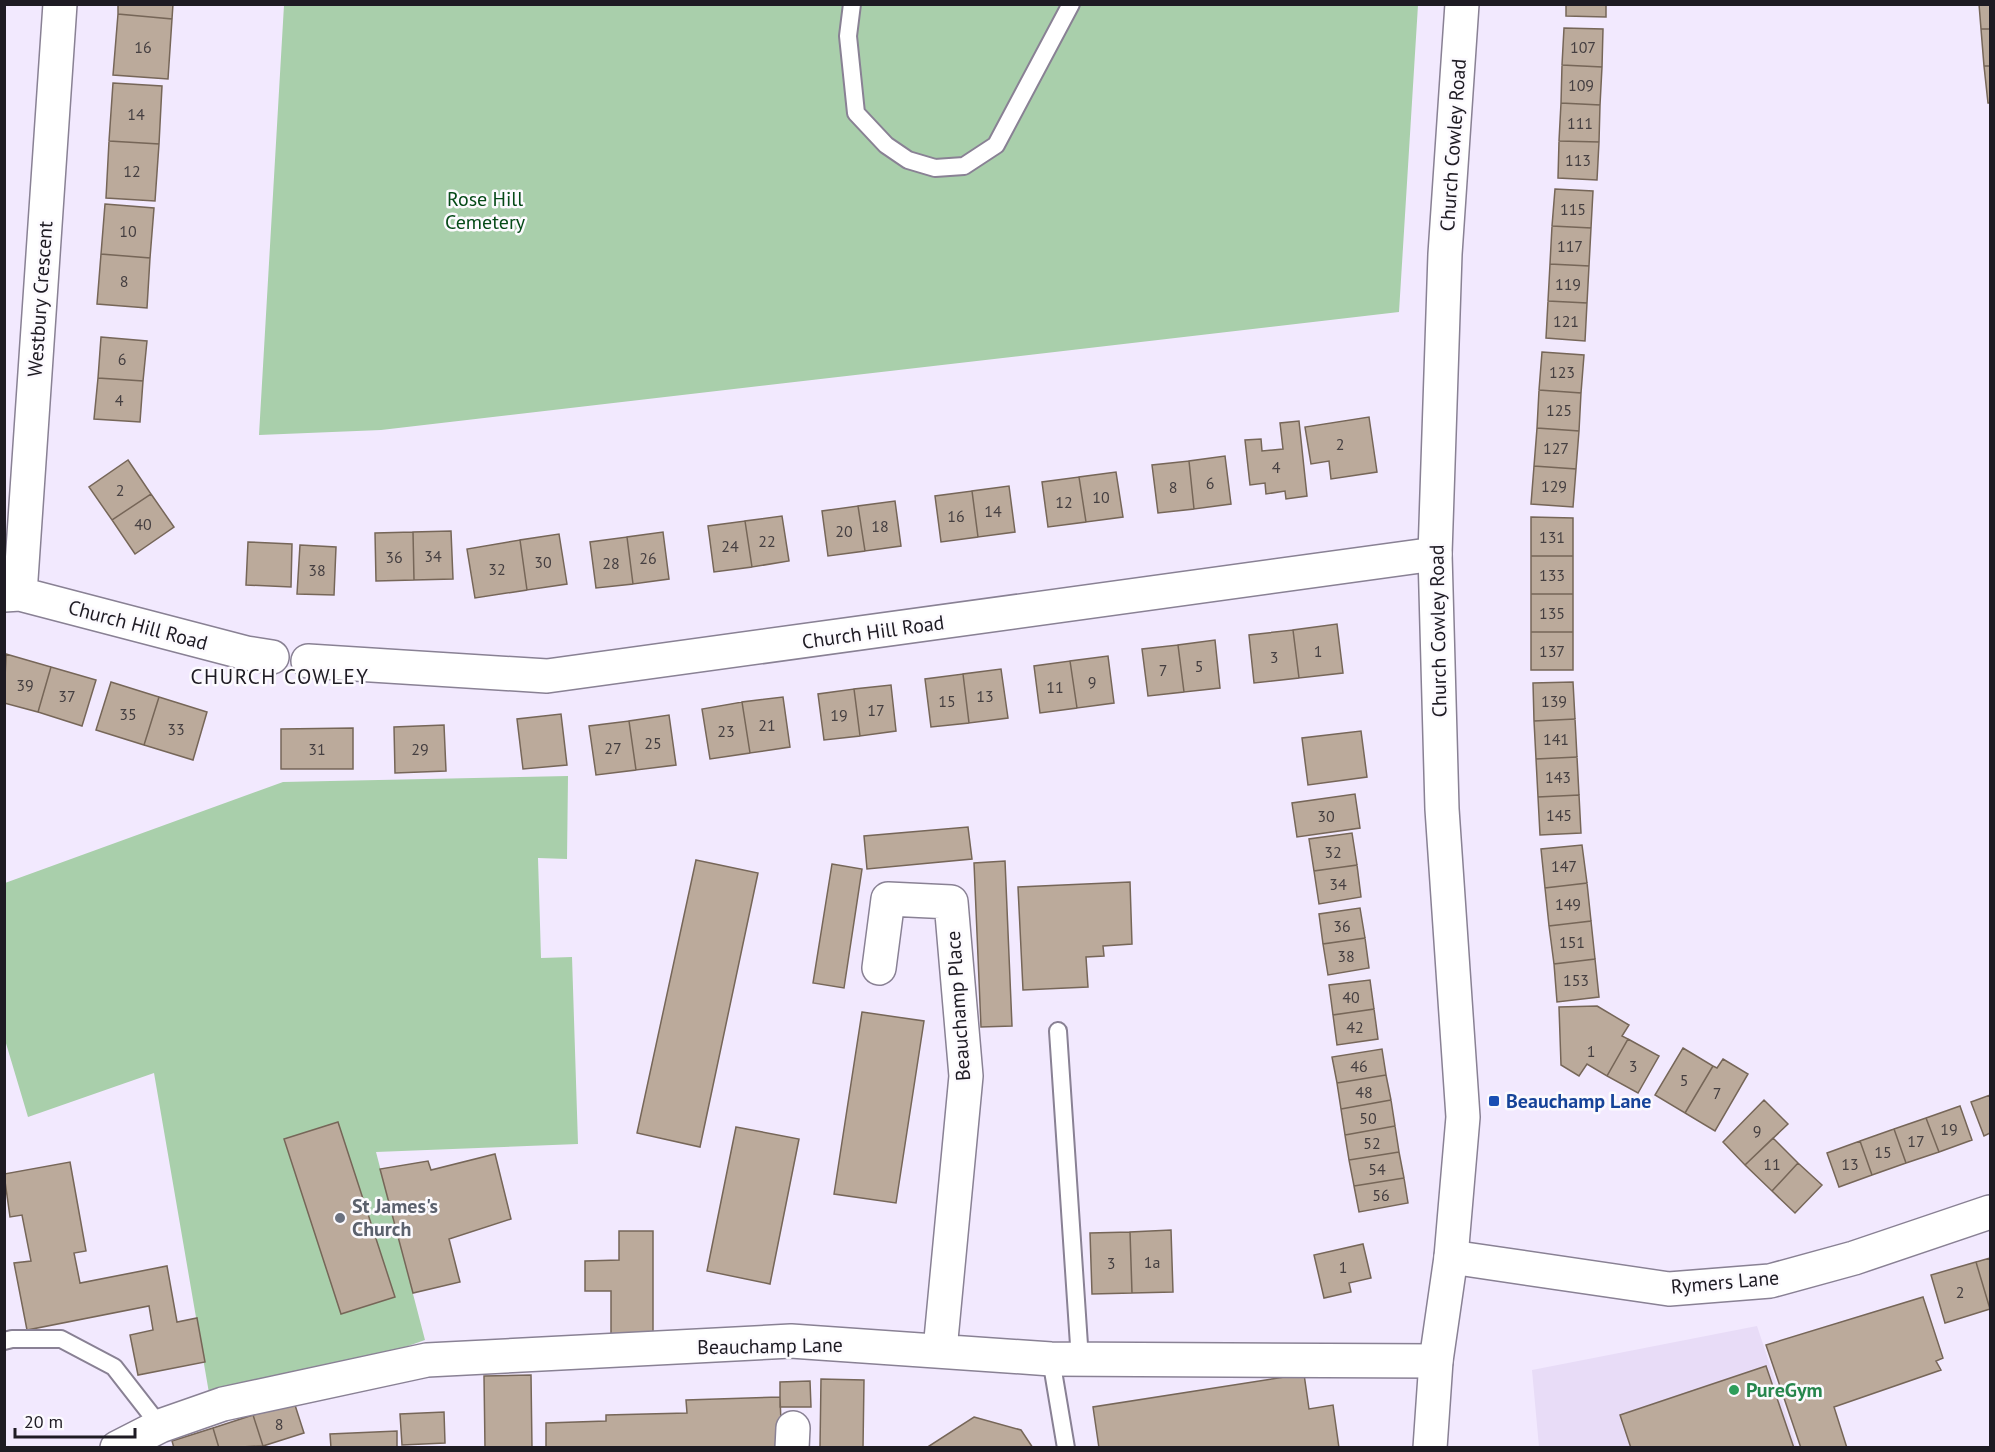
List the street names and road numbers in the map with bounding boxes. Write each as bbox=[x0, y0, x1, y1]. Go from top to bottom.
street label: Church Cowley Road bbox=[1434, 58, 1472, 232]
street label: Westbury Crescent bbox=[22, 220, 58, 378]
street label: Church Cowley Road bbox=[1423, 544, 1453, 718]
street label: Church Hill Road bbox=[65, 594, 211, 656]
street label: Church Hill Road bbox=[800, 609, 946, 655]
street label: Beauchamp Place bbox=[940, 930, 976, 1082]
street label: Rymers Lane bbox=[1670, 1264, 1780, 1300]
street label: Beauchamp Lane bbox=[697, 1332, 843, 1360]

